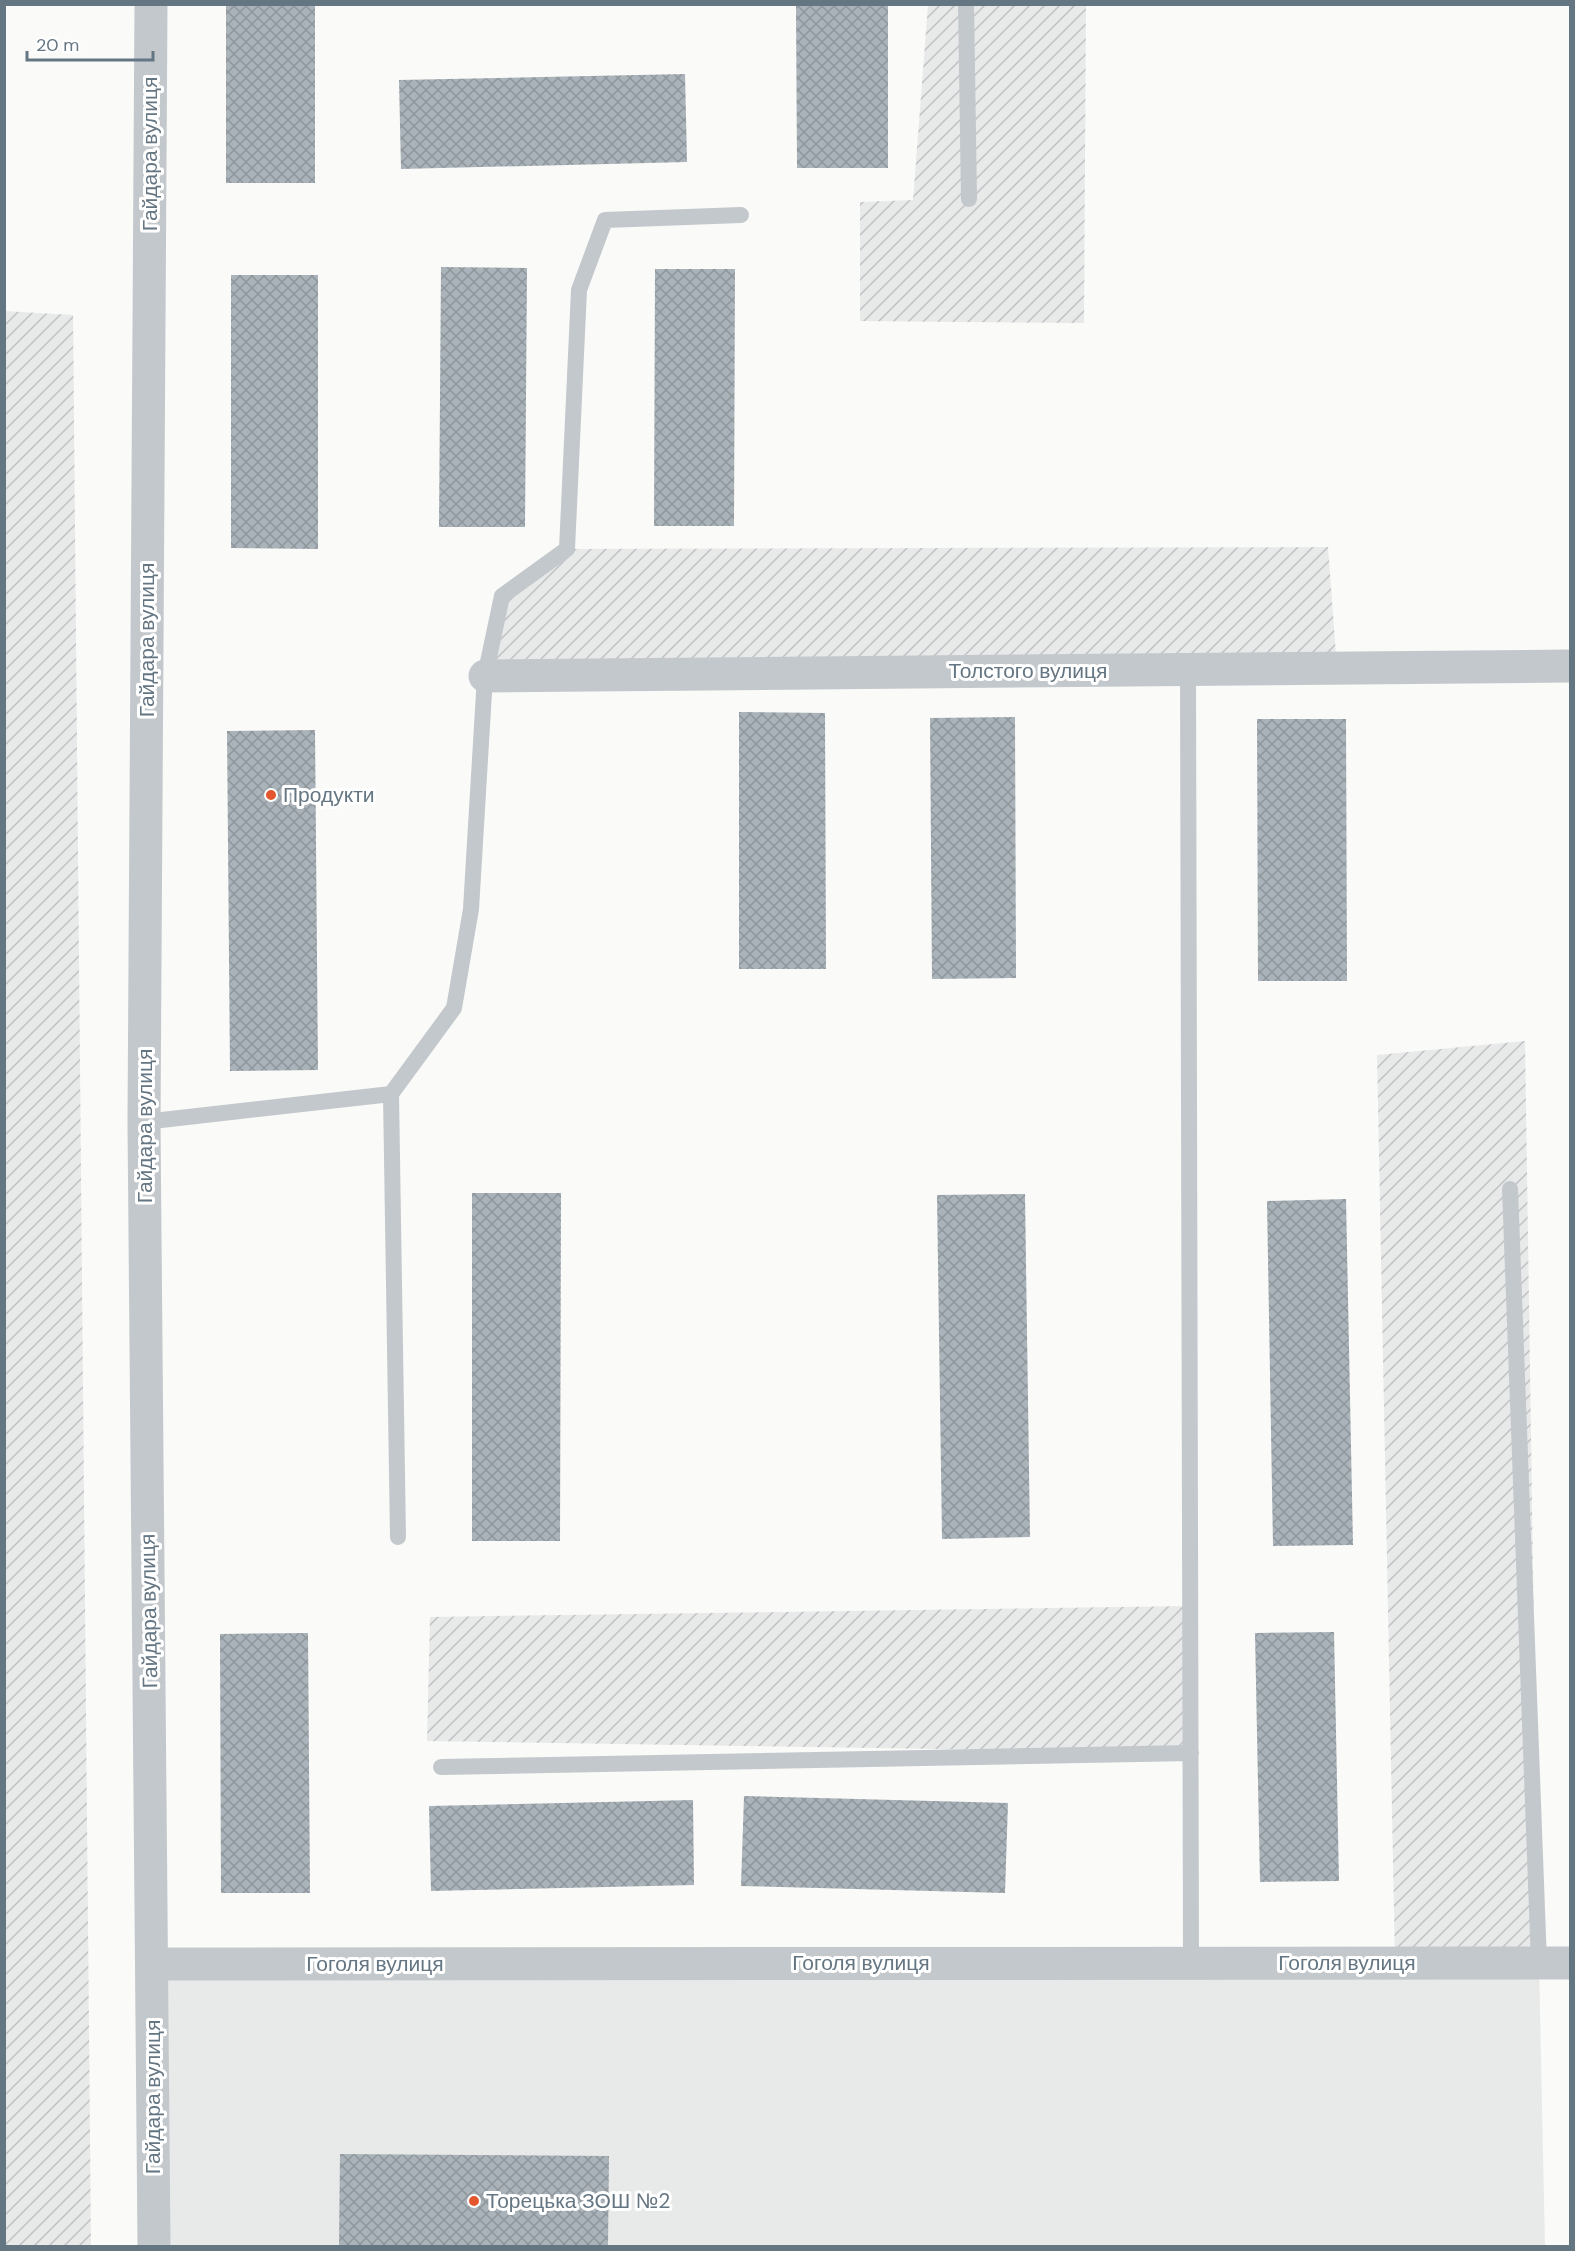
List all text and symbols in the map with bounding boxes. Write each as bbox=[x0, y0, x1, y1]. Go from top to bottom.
scale bar bbox=[27, 24, 153, 62]
text: 20 m bbox=[36, 33, 79, 57]
street label: Гайдара вулиця bbox=[136, 77, 164, 231]
street label: Гайдара вулиця bbox=[133, 563, 161, 717]
street label: Толстого вулиця bbox=[949, 657, 1107, 685]
place label: Продукти bbox=[283, 781, 375, 809]
marker: Продукти bbox=[264, 788, 278, 802]
street label: Гайдара вулиця bbox=[131, 1049, 159, 1203]
street label: Гайдара вулиця bbox=[134, 1533, 164, 1689]
street label: Гоголя вулиця bbox=[792, 1949, 930, 1977]
street label: Гоголя вулиця bbox=[1278, 1949, 1416, 1977]
street label: Гоголя вулиця bbox=[306, 1950, 444, 1978]
street label: Гайдара вулиця bbox=[139, 2020, 167, 2174]
place label: Торецька ЗОШ №2 bbox=[486, 2187, 670, 2215]
marker: Торецька ЗОШ №2 bbox=[467, 2194, 481, 2208]

